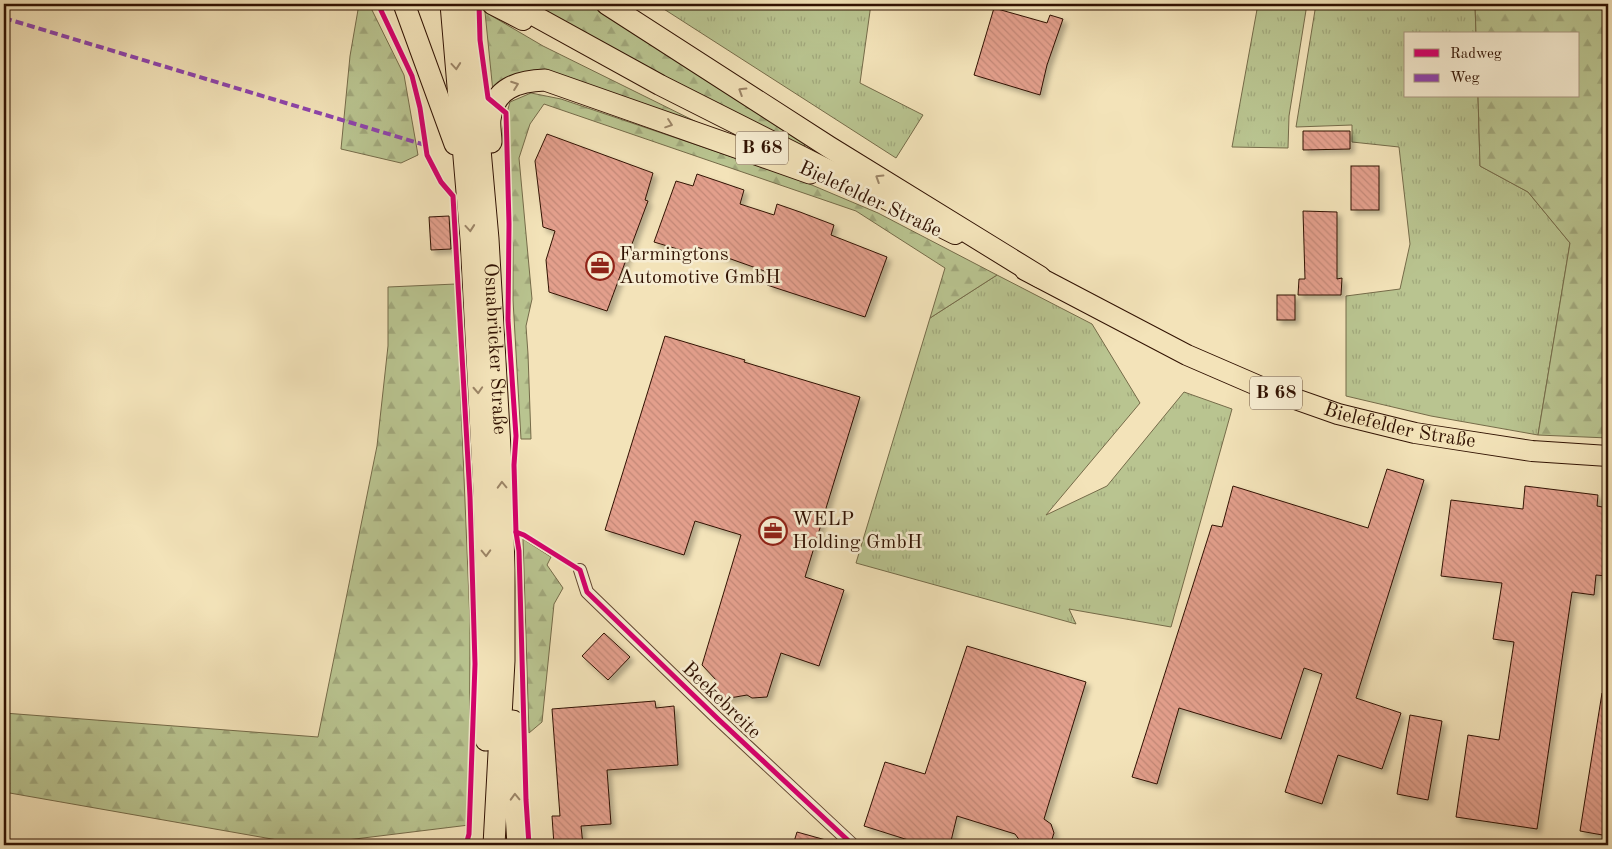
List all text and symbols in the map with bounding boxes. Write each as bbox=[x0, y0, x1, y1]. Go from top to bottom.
legend bbox=[1404, 32, 1580, 98]
text: Radweg bbox=[1450, 47, 1502, 62]
one-way arrow bbox=[450, 62, 461, 70]
text: Weg bbox=[1450, 71, 1480, 86]
one-way arrow bbox=[510, 81, 519, 91]
one-way arrow bbox=[738, 88, 747, 98]
one-way arrow bbox=[665, 118, 673, 128]
road number: B 68 bbox=[736, 132, 788, 164]
street label: Bielefelder Straße bbox=[796, 158, 944, 242]
one-way arrow bbox=[876, 175, 885, 184]
one-way arrow bbox=[464, 224, 475, 232]
place label: Farmingtons Automotive GmbH bbox=[619, 245, 781, 288]
office icon: Farmingtons Automotive GmbH bbox=[585, 251, 615, 281]
street label: Osnabrücker Straße bbox=[479, 262, 509, 435]
road number: B 68 bbox=[1250, 376, 1302, 409]
one-way arrow bbox=[473, 386, 484, 394]
street label: Bielefelder Straße bbox=[1321, 400, 1477, 452]
one-way arrow bbox=[497, 481, 507, 488]
place label: WELP Holding GmbH bbox=[792, 510, 922, 553]
office icon: WELP Holding GmbH bbox=[758, 516, 788, 546]
one-way arrow bbox=[480, 549, 491, 557]
street label: Beekebreite bbox=[678, 659, 764, 743]
one-way arrow bbox=[510, 792, 521, 800]

